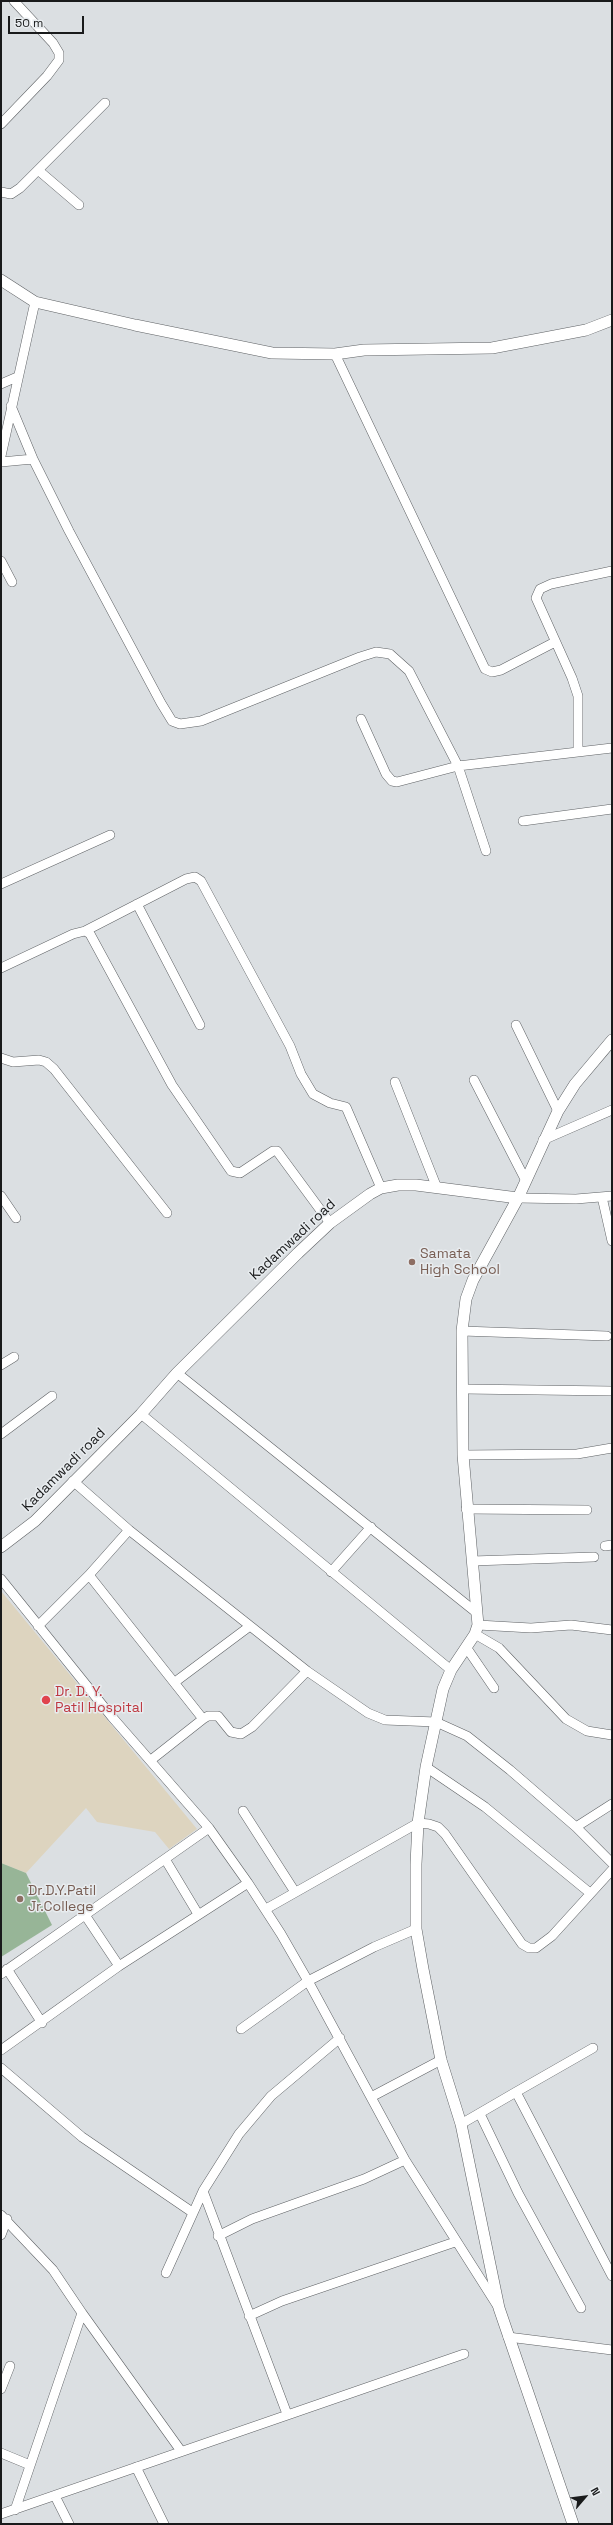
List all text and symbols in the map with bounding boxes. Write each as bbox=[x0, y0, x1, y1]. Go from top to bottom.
scale bar bbox=[10, 8, 86, 34]
text: 50 m bbox=[15, 15, 43, 31]
street label: Kadamwadi road bbox=[247, 1196, 339, 1284]
place label: Samata High School bbox=[420, 1246, 500, 1278]
marker: Samata High School bbox=[407, 1257, 417, 1267]
street label: Kadamwadi road bbox=[19, 1425, 109, 1515]
place label: Dr. D. Y. Patil Hospital bbox=[55, 1684, 143, 1716]
marker: Dr. D. Y. Patil Hospital bbox=[40, 1694, 52, 1706]
place label: Dr.D.Y.Patil Jr.College bbox=[28, 1883, 96, 1916]
marker: Dr.D.Y.Patil Jr.College bbox=[15, 1894, 25, 1904]
north arrow bbox=[565, 2477, 605, 2517]
text: N bbox=[588, 2485, 604, 2498]

